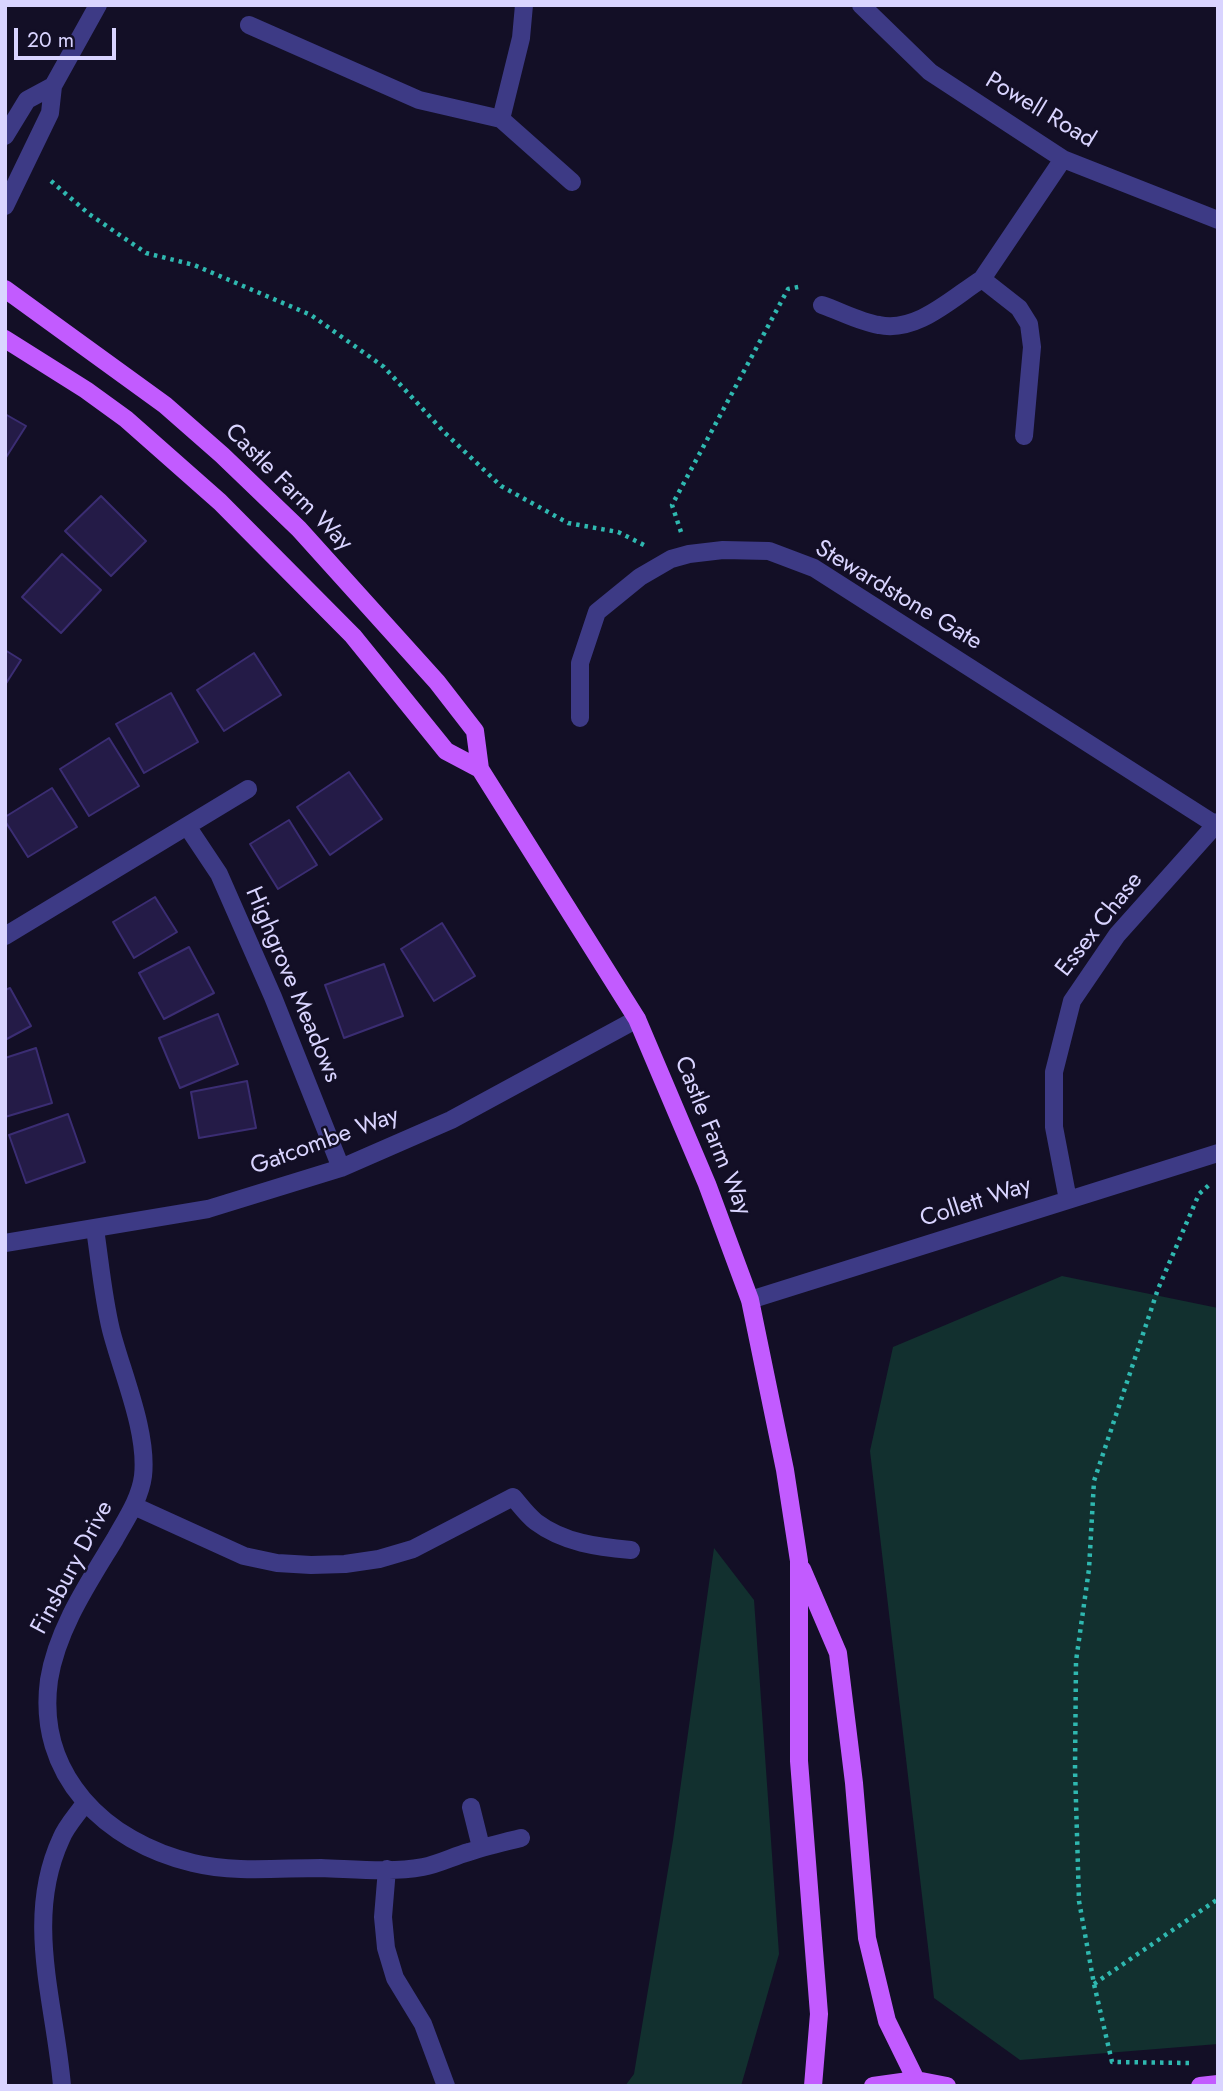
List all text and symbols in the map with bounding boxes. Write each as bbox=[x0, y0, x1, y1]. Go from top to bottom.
scale bar bbox=[18, 14, 119, 58]
text: 20 m bbox=[27, 25, 74, 55]
street label: Powell Road bbox=[980, 67, 1100, 155]
street label: Castle Farm Way bbox=[218, 418, 358, 558]
street label: Stewardstone Gate bbox=[809, 535, 987, 657]
street label: Essex Chase bbox=[1050, 867, 1150, 983]
street label: Highgrove Meadows bbox=[238, 883, 346, 1087]
street label: Castle Farm Way bbox=[667, 1052, 757, 1220]
street label: Gatcombe Way bbox=[247, 1102, 403, 1182]
street label: Collett Way bbox=[917, 1172, 1035, 1234]
street label: Finsbury Drive bbox=[26, 1496, 120, 1640]

